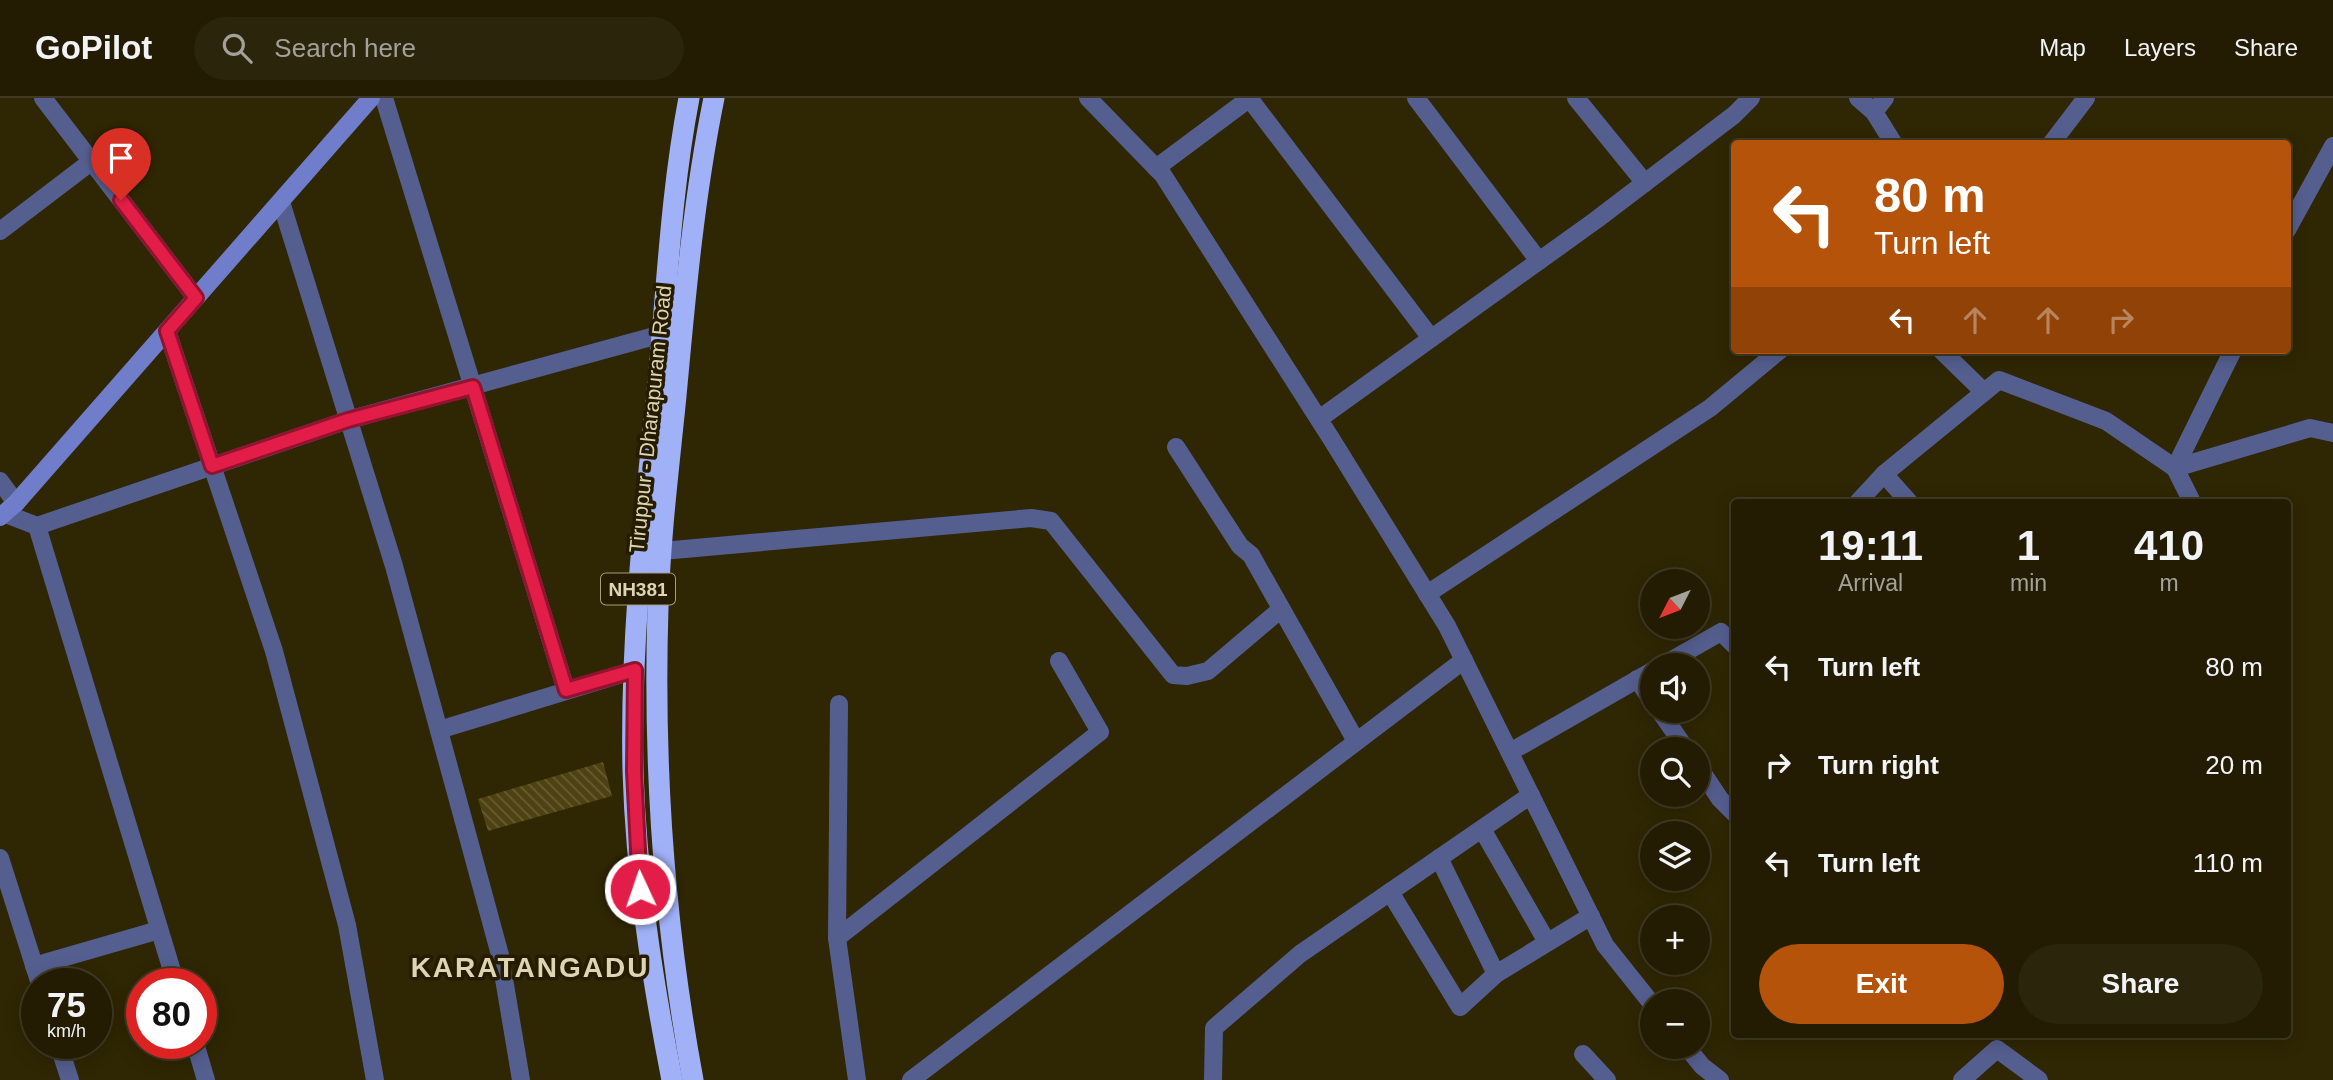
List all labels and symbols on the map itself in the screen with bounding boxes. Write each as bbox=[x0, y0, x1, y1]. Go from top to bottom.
pin bbox=[91, 128, 151, 200]
street label: Tiruppur - Dharapuram Road bbox=[625, 284, 675, 554]
north arrow bbox=[1640, 569, 1710, 639]
road number: NH381 bbox=[601, 574, 675, 604]
position arrow bbox=[603, 852, 677, 926]
district label: KARATANGADU bbox=[411, 952, 649, 983]
speed limit sign: 80 bbox=[126, 968, 217, 1059]

